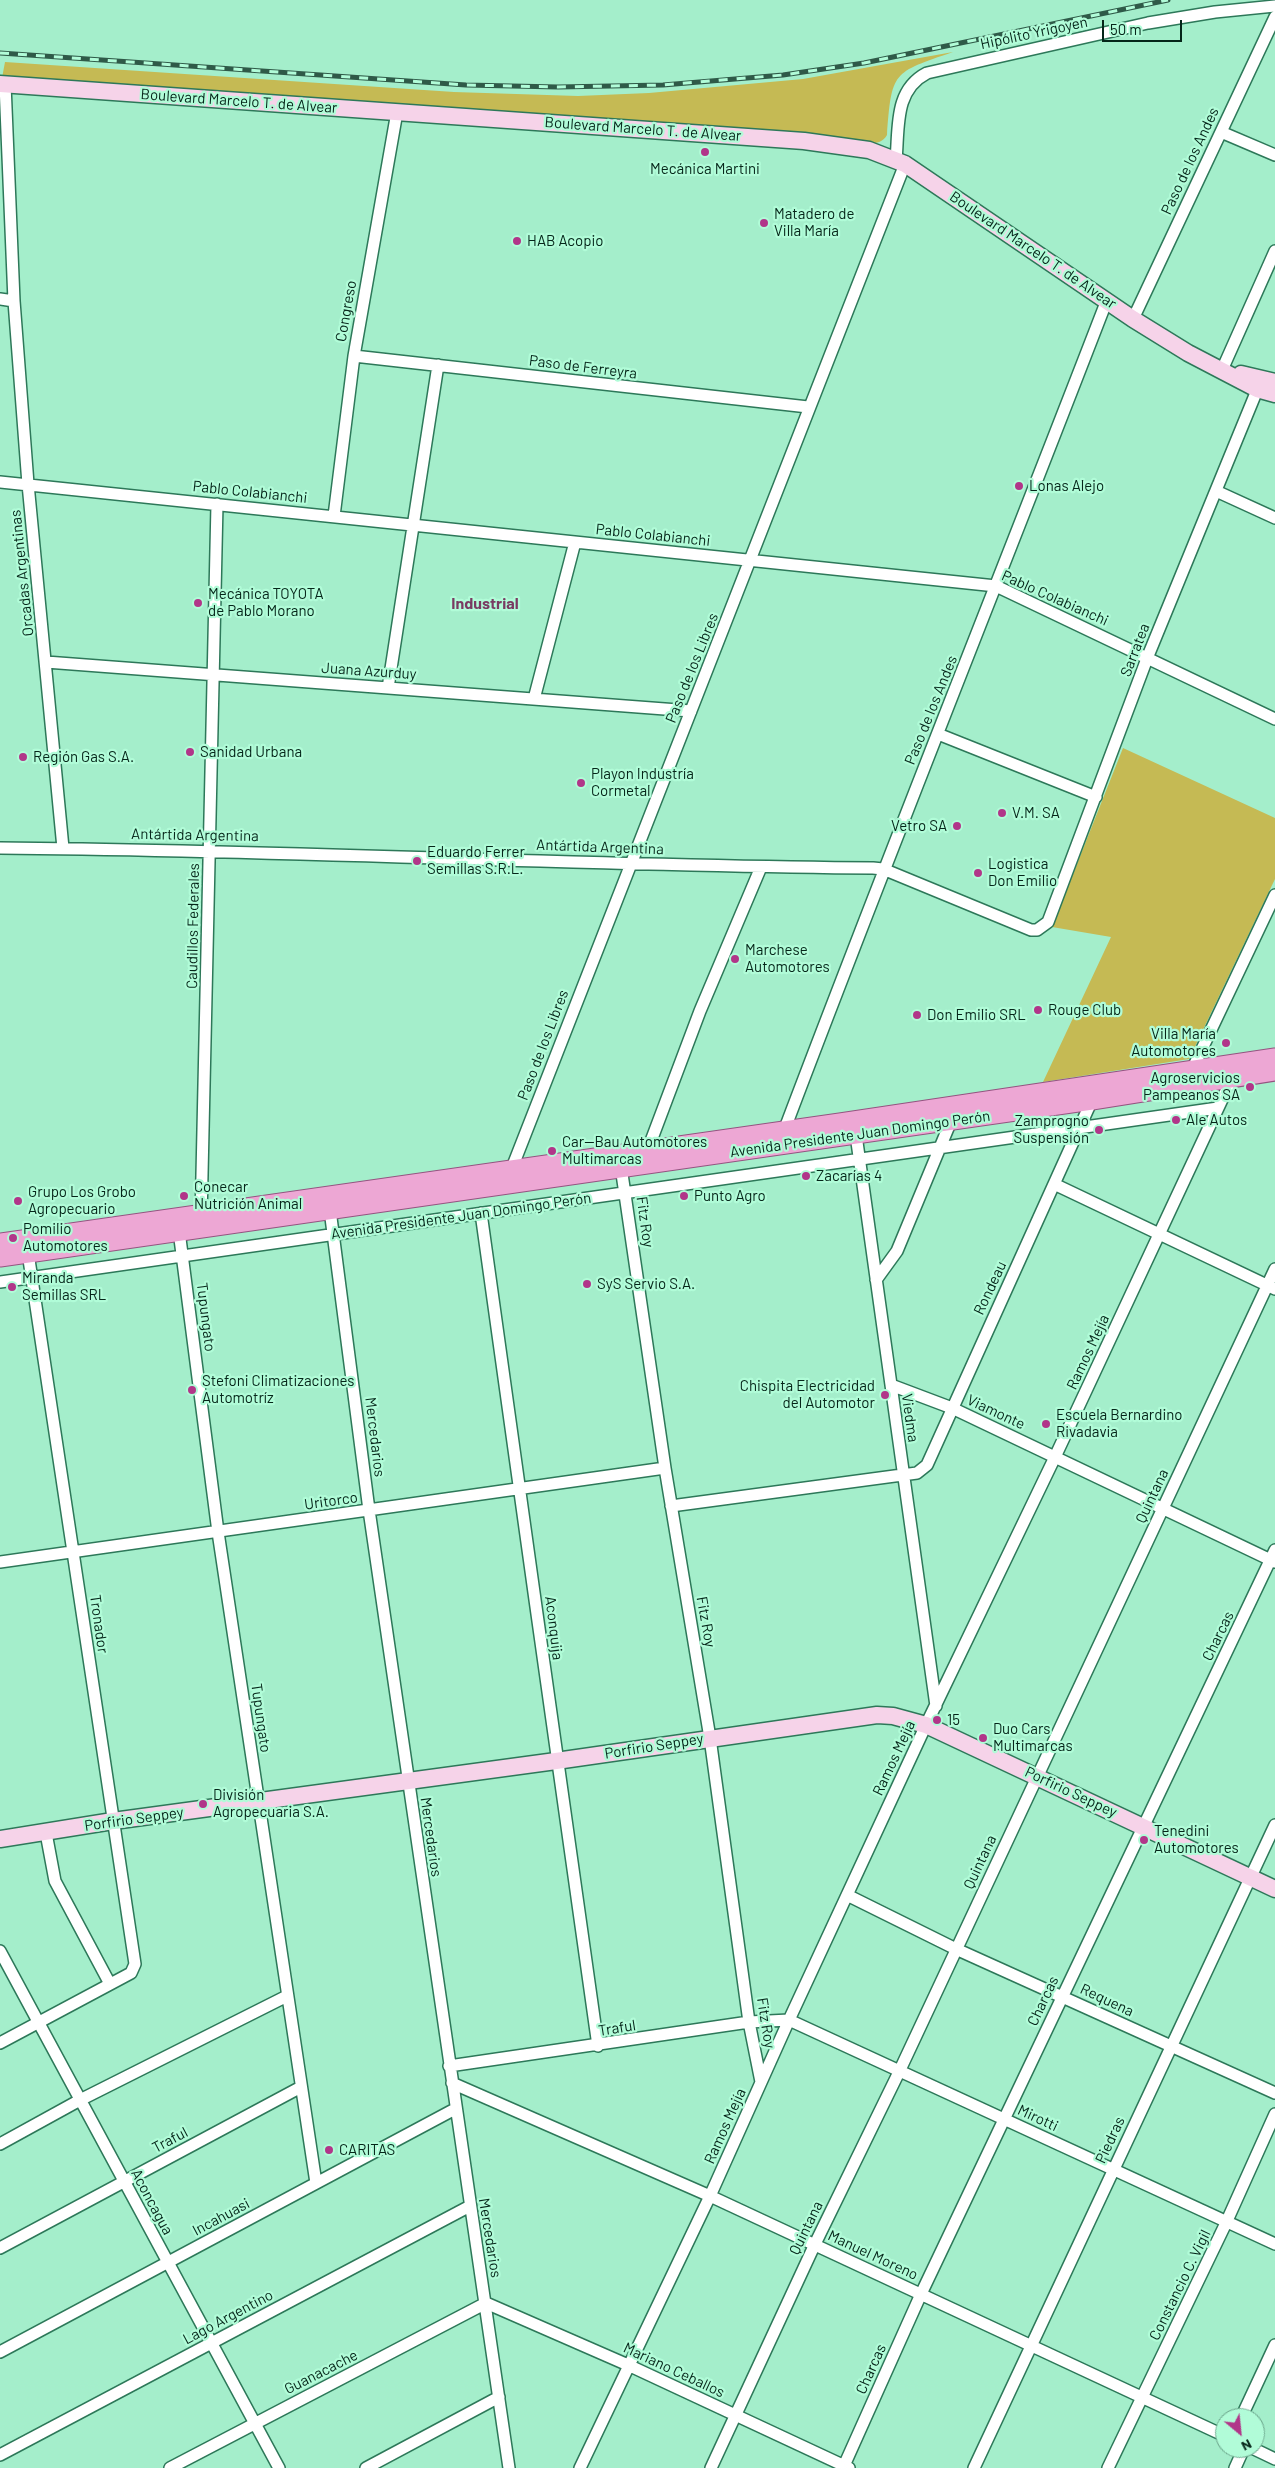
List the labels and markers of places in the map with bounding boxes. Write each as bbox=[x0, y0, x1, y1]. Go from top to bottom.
marker: Mecánica Martini bbox=[699, 146, 711, 158]
place label: Mecánica Martini bbox=[650, 160, 760, 178]
place label: Matadero de Villa María bbox=[774, 205, 854, 240]
marker: Matadero de Villa María bbox=[758, 217, 770, 229]
place label: HAB Acopio bbox=[527, 232, 604, 250]
marker: HAB Acopio bbox=[511, 235, 523, 247]
place label: Lonas Alejo bbox=[1029, 477, 1104, 495]
marker: Lonas Alejo bbox=[1013, 480, 1025, 492]
place label: Mecánica TOYOTA de Pablo Morano bbox=[208, 585, 324, 620]
marker: Mecánica TOYOTA de Pablo Morano bbox=[192, 597, 204, 609]
place label: Sanidad Urbana bbox=[200, 743, 302, 761]
marker: Sanidad Urbana bbox=[184, 746, 196, 758]
place label: Región Gas S.A. bbox=[33, 748, 134, 766]
marker: Región Gas S.A. bbox=[17, 751, 29, 763]
place label: Playon Industría Cormetal bbox=[591, 765, 694, 800]
marker: Playon Industría Cormetal bbox=[575, 777, 587, 789]
place label: V.M. SA bbox=[1012, 804, 1060, 822]
marker: V.M. SA bbox=[996, 807, 1008, 819]
place label: Vetro SA bbox=[891, 817, 947, 835]
marker: Vetro SA bbox=[951, 820, 963, 832]
place label: Eduardo Ferrer Semillas S.R.L. bbox=[427, 843, 525, 878]
marker: Eduardo Ferrer Semillas S.R.L. bbox=[411, 855, 423, 867]
place label: Logistica Don Emilio bbox=[988, 855, 1057, 890]
marker: Logistica Don Emilio bbox=[972, 867, 984, 879]
place label: Marchese Automotores bbox=[745, 941, 830, 976]
marker: Marchese Automotores bbox=[729, 953, 741, 965]
place label: Rouge Club bbox=[1048, 1001, 1121, 1019]
marker: Rouge Club bbox=[1032, 1004, 1044, 1016]
place label: Don Emilio SRL bbox=[927, 1006, 1026, 1024]
marker: Don Emilio SRL bbox=[911, 1009, 923, 1021]
place label: Villa María Automotores bbox=[1131, 1025, 1216, 1060]
marker: Villa María Automotores bbox=[1220, 1037, 1232, 1049]
place label: Agroservicios Pampeanos SA bbox=[1143, 1069, 1240, 1104]
marker: Agroservicios Pampeanos SA bbox=[1244, 1081, 1256, 1093]
place label: Ale Autos bbox=[1186, 1111, 1247, 1129]
place label: Zamprogno Suspensión bbox=[1014, 1112, 1089, 1147]
marker: Ale Autos bbox=[1170, 1114, 1182, 1126]
marker: Zamprogno Suspensión bbox=[1093, 1124, 1105, 1136]
place label: Car--Bau Automotores Multimarcas bbox=[562, 1133, 707, 1168]
marker: Car--Bau Automotores Multimarcas bbox=[546, 1145, 558, 1157]
place label: Zacarías 4 bbox=[816, 1167, 882, 1185]
marker: Zacarías 4 bbox=[800, 1170, 812, 1182]
place label: Conecar Nutrición Animal bbox=[194, 1178, 302, 1213]
place label: Grupo Los Grobo Agropecuario bbox=[28, 1183, 136, 1218]
place label: Punto Agro bbox=[694, 1187, 766, 1205]
marker: Conecar Nutrición Animal bbox=[178, 1190, 190, 1202]
marker: Punto Agro bbox=[678, 1190, 690, 1202]
marker: Grupo Los Grobo Agropecuario bbox=[12, 1195, 24, 1207]
place label: Pomilio Automotores bbox=[23, 1220, 108, 1255]
marker: Pomilio Automotores bbox=[7, 1232, 19, 1244]
place label: Miranda Semillas SRL bbox=[22, 1269, 106, 1304]
place label: SyS Servio S.A. bbox=[597, 1275, 695, 1293]
marker: SyS Servio S.A. bbox=[581, 1278, 593, 1290]
marker: Miranda Semillas SRL bbox=[6, 1281, 18, 1293]
place label: Stefoni Climatizaciones Automotríz bbox=[202, 1372, 354, 1407]
place label: Chispita Electricidad del Automotor bbox=[740, 1377, 875, 1412]
marker: Stefoni Climatizaciones Automotríz bbox=[186, 1384, 198, 1396]
marker: Chispita Electricidad del Automotor bbox=[879, 1389, 891, 1401]
place label: Escuela Bernardino Rivadavia bbox=[1056, 1406, 1182, 1441]
marker: Escuela Bernardino Rivadavia bbox=[1040, 1418, 1052, 1430]
place label: 15 bbox=[947, 1711, 960, 1729]
marker: 15 bbox=[931, 1714, 943, 1726]
place label: Duo Cars Multimarcas bbox=[993, 1720, 1073, 1755]
marker: Duo Cars Multimarcas bbox=[977, 1732, 989, 1744]
place label: División Agropecuaria S.A. bbox=[213, 1786, 329, 1821]
marker: División Agropecuaria S.A. bbox=[197, 1798, 209, 1810]
place label: Tenedini Automotores bbox=[1154, 1822, 1239, 1857]
marker: Tenedini Automotores bbox=[1138, 1834, 1150, 1846]
place label: CARITAS bbox=[339, 2141, 395, 2159]
marker: CARITAS bbox=[323, 2144, 335, 2156]

